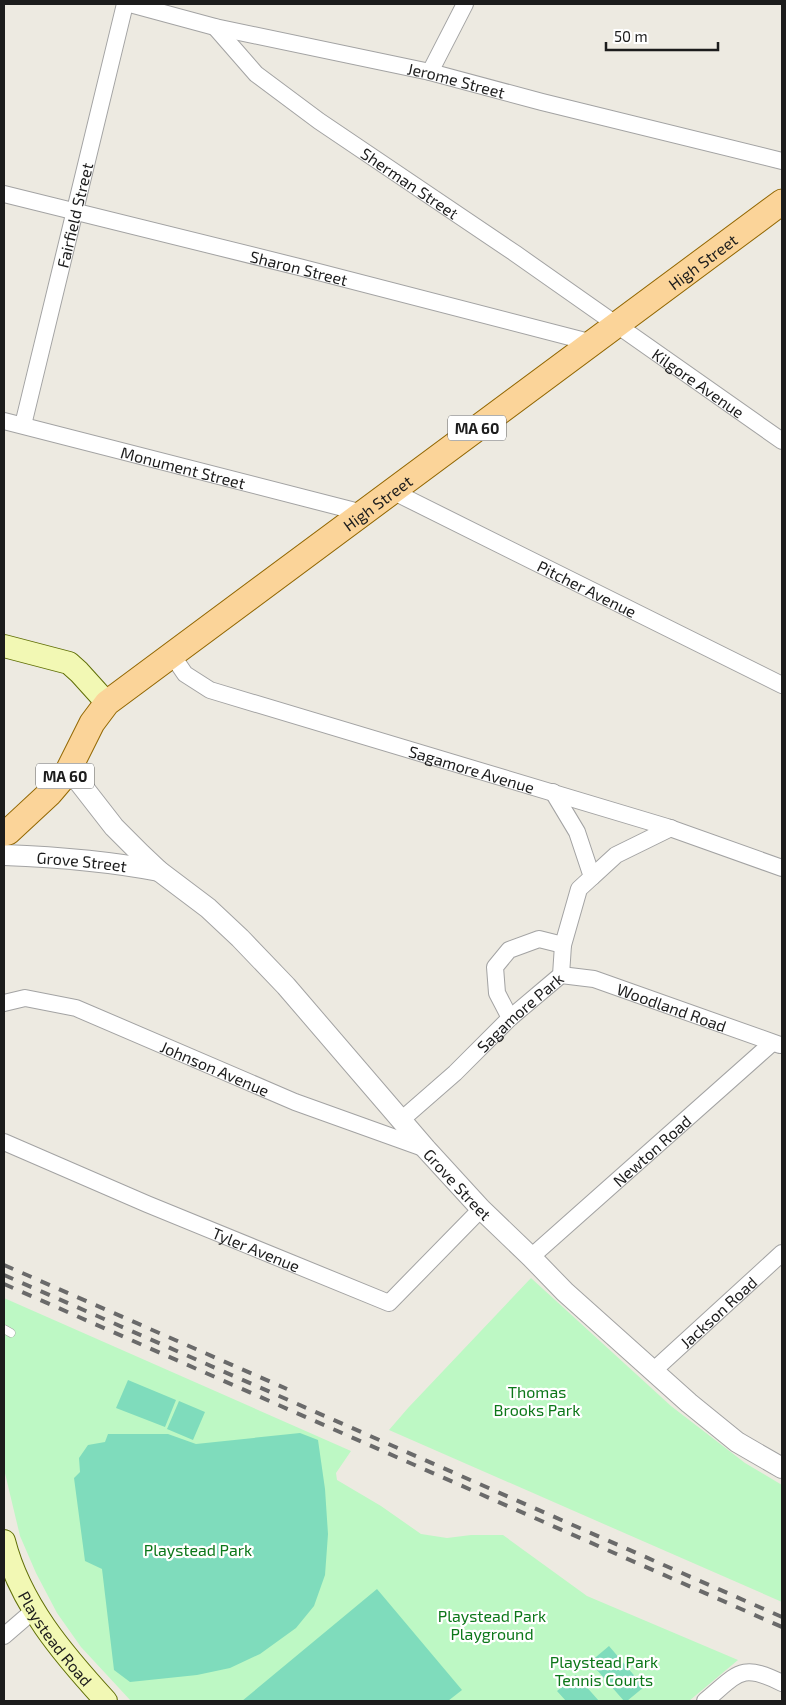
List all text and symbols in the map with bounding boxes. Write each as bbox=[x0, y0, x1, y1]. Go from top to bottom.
scale bar bbox=[606, 20, 718, 52]
text: 50 m bbox=[614, 27, 648, 45]
street label: Jerome Street bbox=[406, 58, 507, 101]
street label: Sherman Street bbox=[358, 143, 463, 222]
street label: Fairfield Street bbox=[52, 160, 96, 270]
street label: High Street bbox=[664, 229, 741, 293]
street label: Sharon Street bbox=[248, 246, 350, 289]
street label: Kilgore Avenue bbox=[649, 344, 748, 421]
road number: MA 60 bbox=[448, 416, 506, 440]
street label: Monument Street bbox=[119, 442, 247, 492]
street label: High Street bbox=[339, 471, 415, 534]
street label: Pitcher Avenue bbox=[535, 555, 640, 621]
street label: Sagamore Avenue bbox=[407, 741, 537, 796]
road number: MA 60 bbox=[36, 764, 94, 788]
street label: Grove Street bbox=[36, 847, 128, 875]
street label: Sagamore Park bbox=[472, 968, 567, 1056]
street label: Woodland Road bbox=[615, 979, 729, 1035]
street label: Johnson Avenue bbox=[158, 1036, 272, 1099]
street label: Newton Road bbox=[608, 1110, 694, 1190]
street label: Grove Street bbox=[421, 1144, 496, 1224]
street label: Tyler Avenue bbox=[210, 1222, 303, 1275]
street label: Jackson Road bbox=[676, 1272, 760, 1351]
park label: Thomas Brooks Park bbox=[494, 1382, 580, 1419]
park label: Playstead Park bbox=[144, 1540, 252, 1559]
street label: Playstead Road bbox=[15, 1587, 97, 1689]
park label: Playstead Park Playground bbox=[438, 1606, 546, 1643]
park label: Playstead Park Tennis Courts bbox=[550, 1652, 658, 1689]

